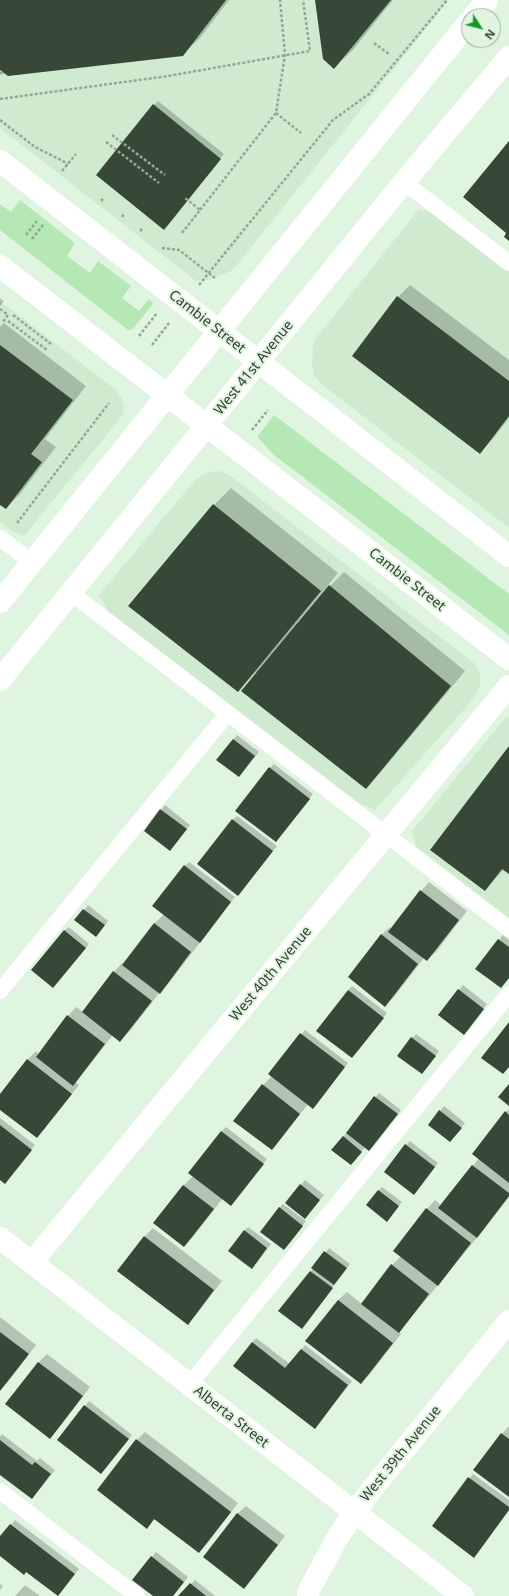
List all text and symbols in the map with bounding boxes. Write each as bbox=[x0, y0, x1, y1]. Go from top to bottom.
north arrow bbox=[461, 8, 501, 48]
text: N bbox=[482, 27, 499, 43]
street label: Cambie Street bbox=[165, 287, 249, 357]
street label: West 41st Avenue bbox=[211, 317, 297, 419]
street label: Cambie Street bbox=[365, 545, 449, 615]
street label: West 40th Avenue bbox=[226, 923, 316, 1025]
street label: Alberta Street bbox=[190, 1383, 272, 1451]
street label: West 39th Avenue bbox=[357, 1403, 445, 1505]

